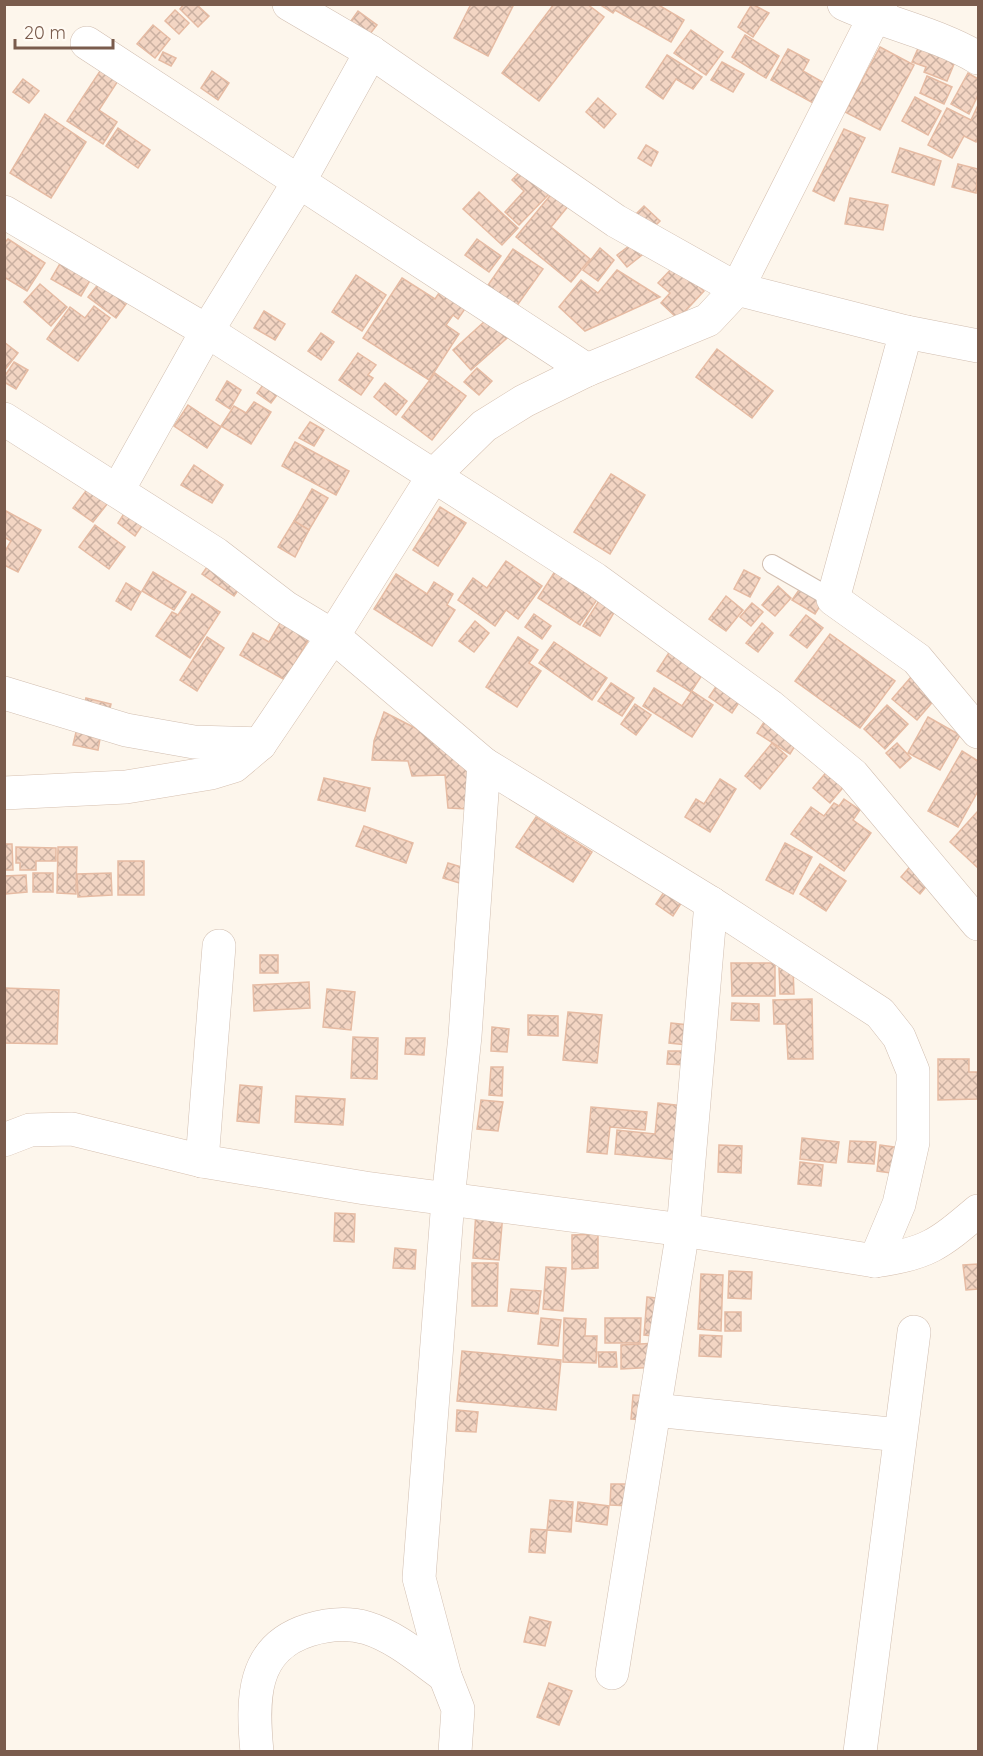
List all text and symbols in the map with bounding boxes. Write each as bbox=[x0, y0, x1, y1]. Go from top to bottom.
scale bar bbox=[15, 12, 112, 50]
text: 20 m bbox=[24, 21, 66, 44]

